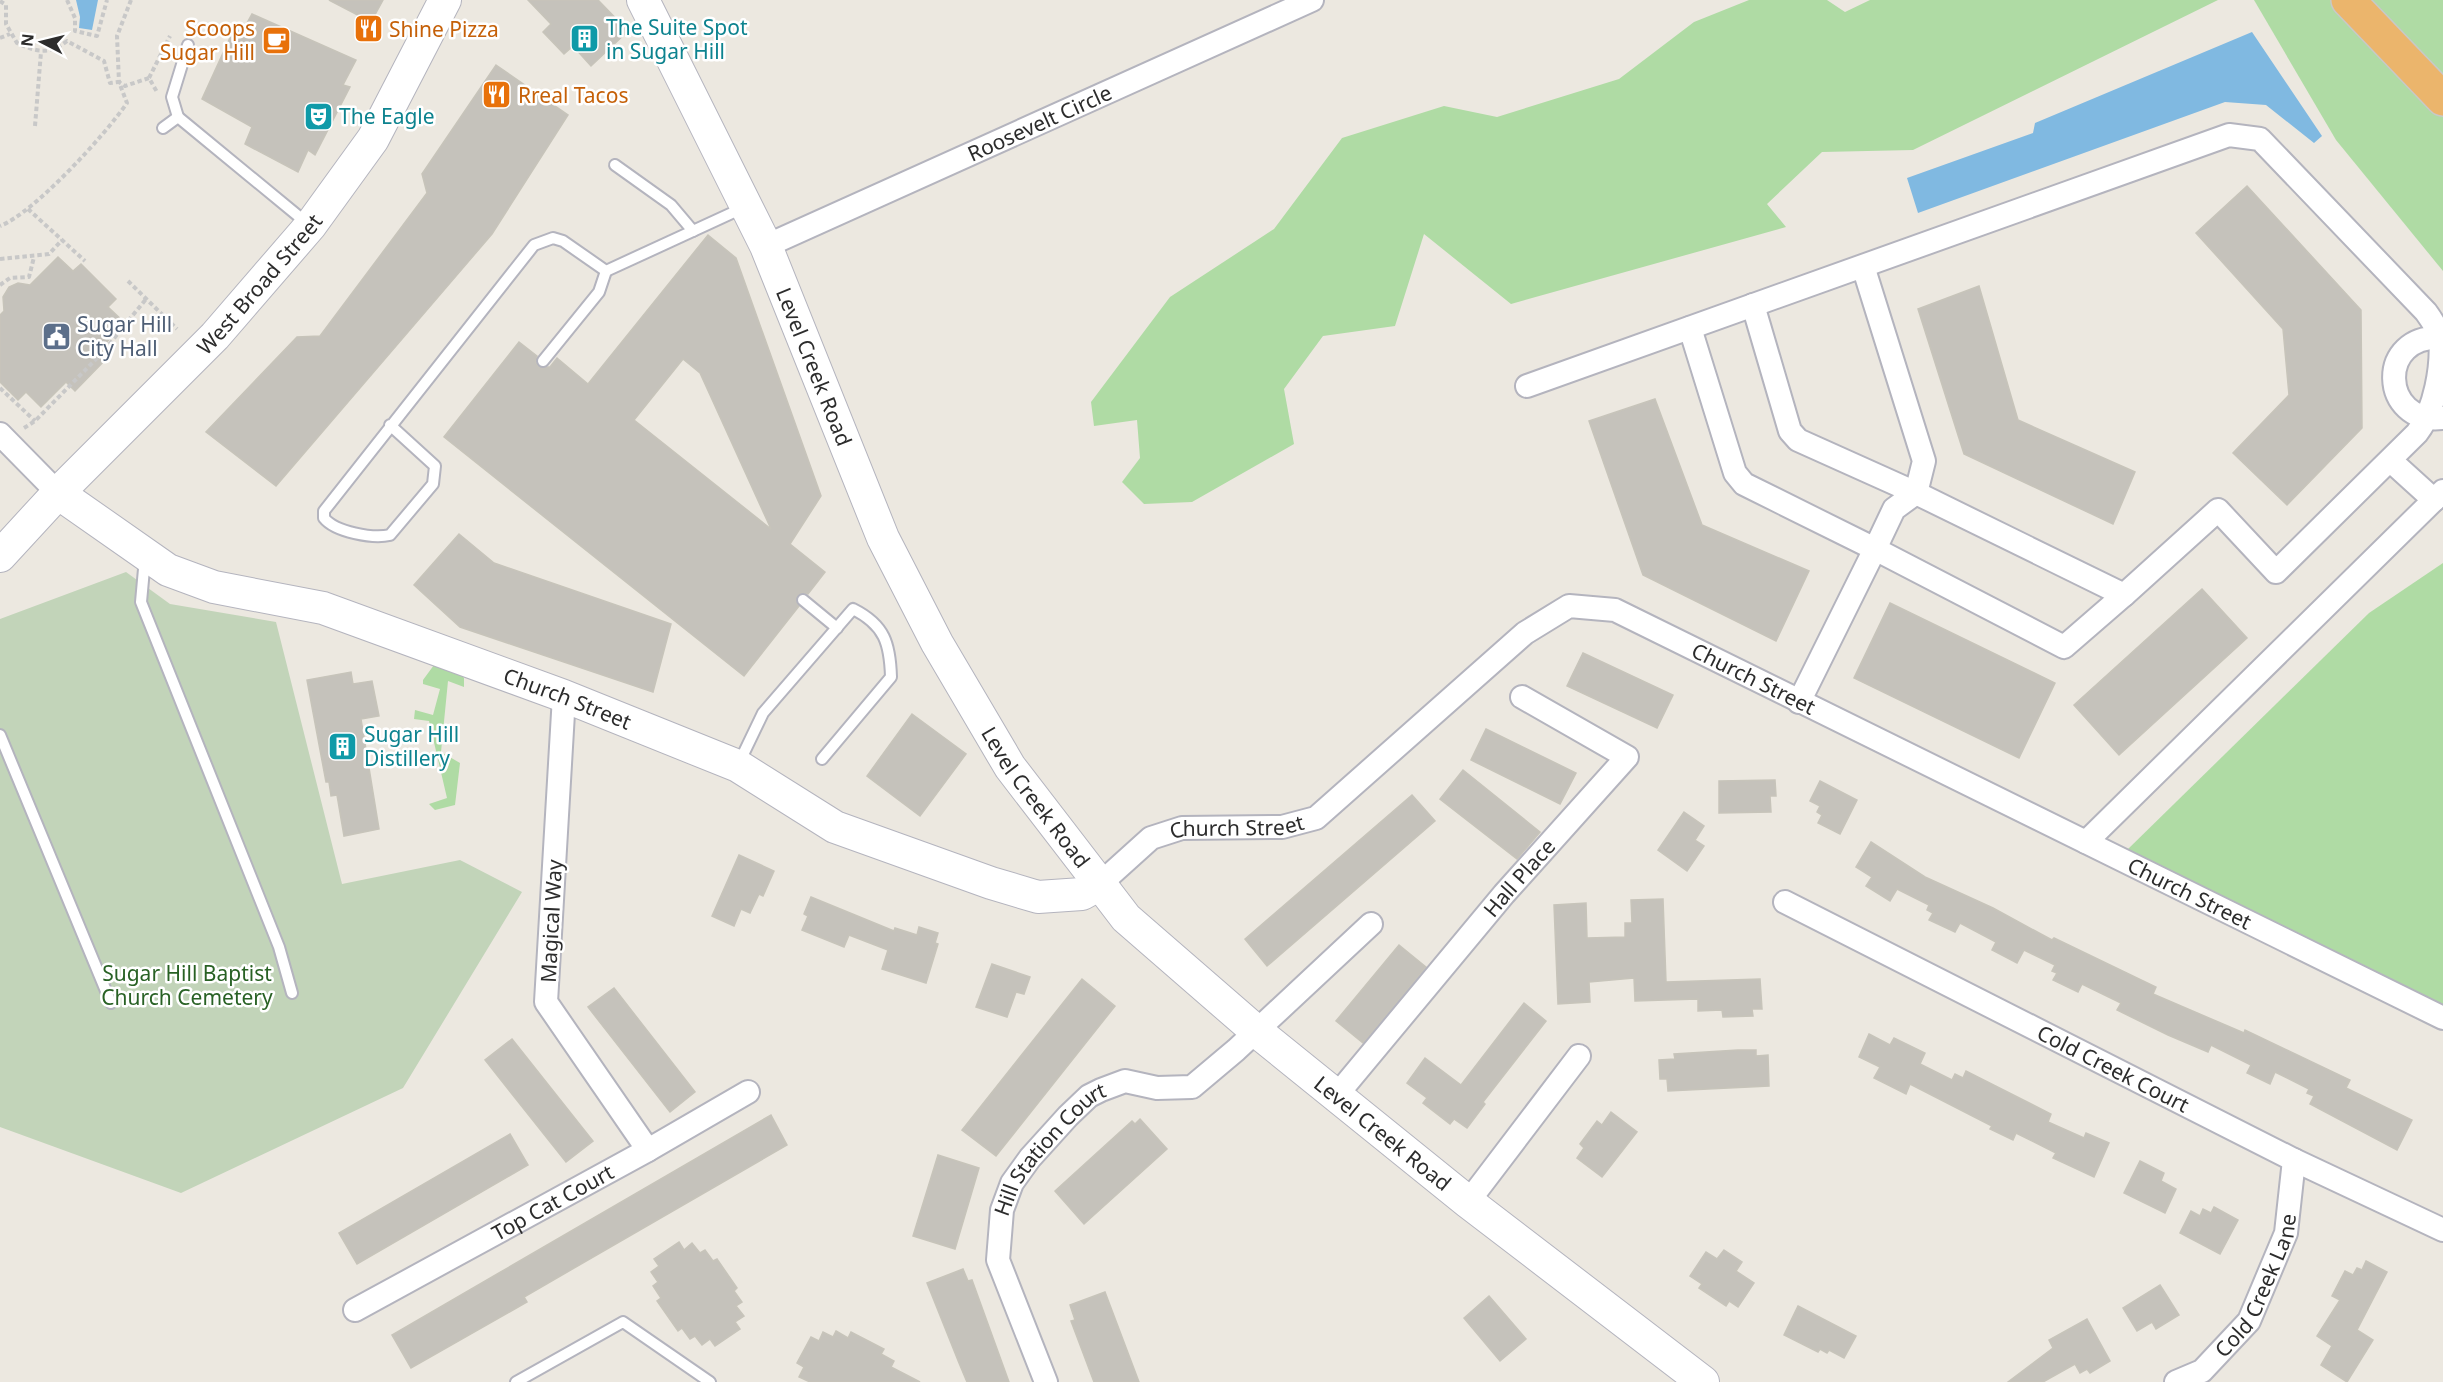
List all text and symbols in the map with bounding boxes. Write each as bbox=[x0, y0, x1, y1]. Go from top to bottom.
north arrow bbox=[12, 12, 72, 72]
restaurant icon: Shine Pizza bbox=[352, 13, 384, 45]
place label: The Suite Spot in Sugar Hill bbox=[606, 13, 748, 65]
place label: Scoops Sugar Hill bbox=[160, 14, 255, 66]
place label: Shine Pizza bbox=[389, 15, 499, 43]
building icon: The Suite Spot in Sugar Hill bbox=[569, 23, 601, 55]
cafe icon: Scoops Sugar Hill bbox=[260, 24, 292, 56]
text: N bbox=[15, 32, 39, 48]
street label: Roosevelt Circle bbox=[963, 78, 1116, 167]
restaurant icon: Rreal Tacos bbox=[481, 79, 513, 111]
place label: Rreal Tacos bbox=[518, 81, 628, 109]
theatre icon: The Eagle bbox=[302, 100, 334, 132]
place label: The Eagle bbox=[339, 102, 435, 130]
street label: West Broad Street bbox=[191, 208, 329, 360]
street label: Level Creek Road bbox=[770, 283, 859, 450]
place label: Sugar Hill City Hall bbox=[77, 310, 172, 362]
public building icon: Sugar Hill City Hall bbox=[40, 320, 72, 352]
street label: Church Street bbox=[1687, 636, 1821, 721]
street label: Church Street bbox=[500, 661, 636, 736]
place label: Sugar Hill Distillery bbox=[364, 720, 459, 772]
street label: Level Creek Road bbox=[975, 721, 1096, 873]
building icon: Sugar Hill Distillery bbox=[327, 730, 359, 762]
street label: Church Street bbox=[1166, 808, 1307, 845]
street label: Hall Place bbox=[1477, 833, 1561, 923]
street label: Church Street bbox=[2123, 851, 2257, 936]
street label: Magical Way bbox=[534, 858, 568, 983]
park label: Sugar Hill Baptist Church Cemetery bbox=[101, 959, 273, 1011]
street label: Cold Creek Court bbox=[2032, 1018, 2194, 1119]
street label: Level Creek Road bbox=[1308, 1069, 1457, 1197]
street label: Hill Station Court bbox=[987, 1075, 1110, 1220]
street label: Top Cat Court bbox=[487, 1157, 619, 1247]
street label: Cold Creek Lane bbox=[2208, 1212, 2302, 1363]

